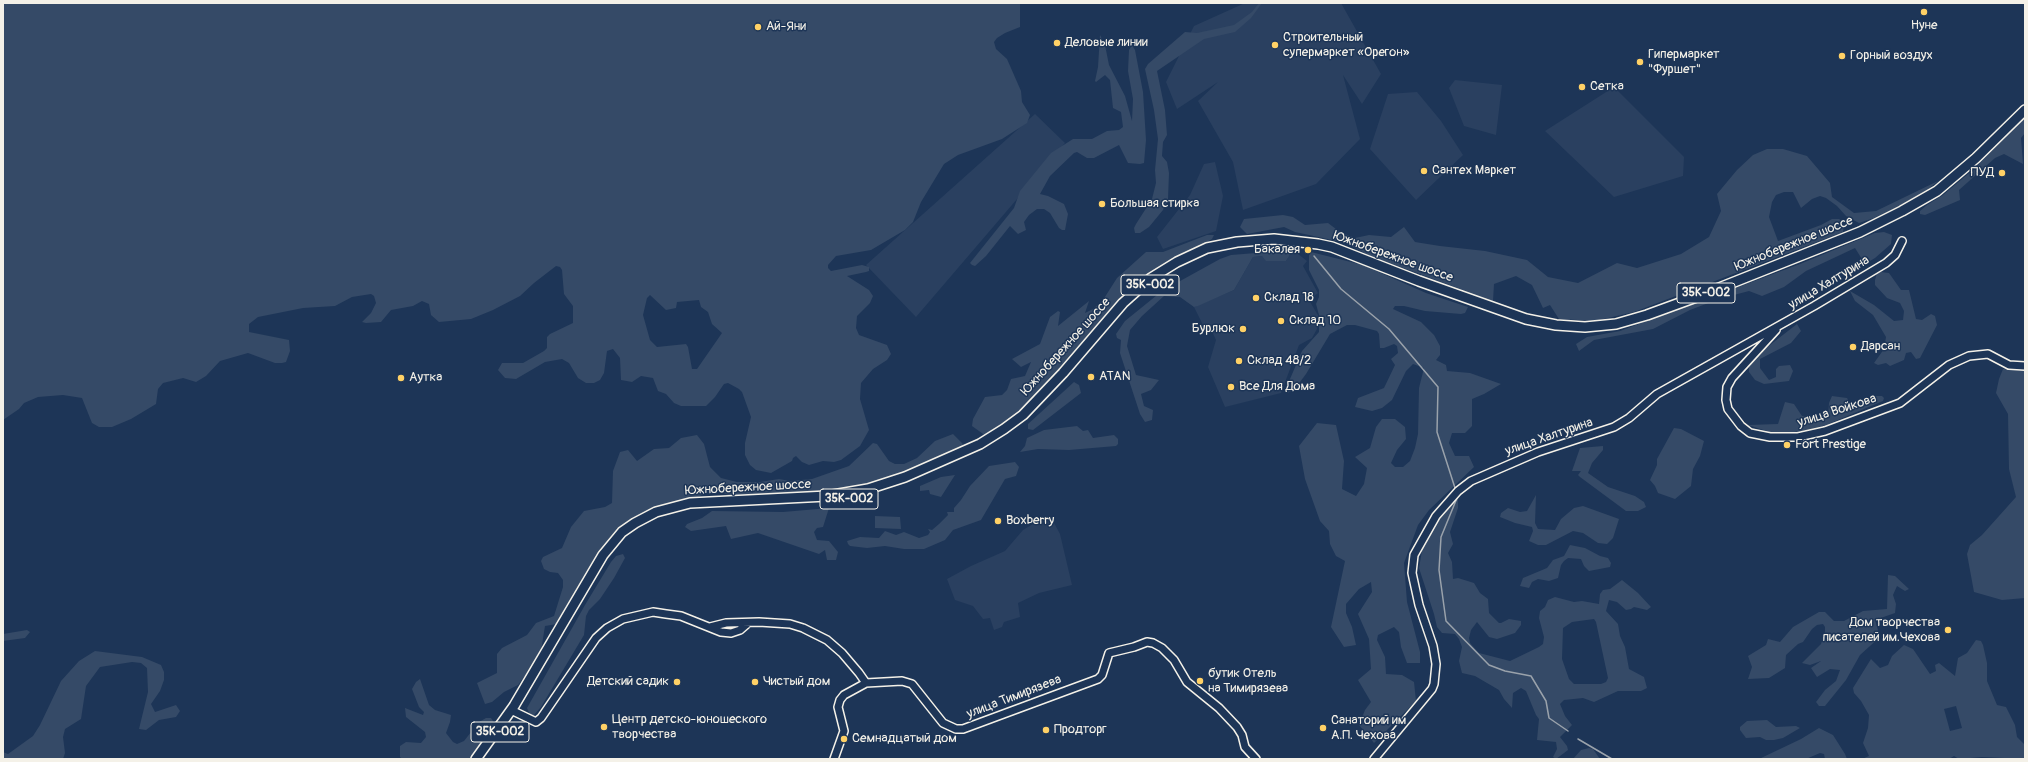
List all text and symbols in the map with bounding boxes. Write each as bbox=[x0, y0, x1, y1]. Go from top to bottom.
marker: Нуне bbox=[1919, 7, 1929, 17]
place label: Нуне bbox=[1911, 18, 1937, 34]
place label: Ай-Яни bbox=[766, 19, 806, 35]
marker: Ай-Яни bbox=[753, 22, 763, 32]
place label: Строительный супермаркет «Орегон» bbox=[1283, 30, 1409, 61]
place label: Деловые линии bbox=[1065, 35, 1148, 51]
marker: Деловые линии bbox=[1052, 38, 1062, 48]
marker: Строительный супермаркет «Орегон» bbox=[1270, 40, 1280, 50]
place label: Гипермаркет "Фуршет" bbox=[1648, 47, 1720, 78]
place label: Горный воздух bbox=[1850, 48, 1933, 64]
marker: Горный воздух bbox=[1837, 51, 1847, 61]
marker: Гипермаркет "Фуршет" bbox=[1635, 57, 1645, 67]
place label: Сетка bbox=[1590, 79, 1624, 95]
marker: Сетка bbox=[1577, 82, 1587, 92]
place label: Сантех Маркет bbox=[1432, 163, 1516, 179]
place label: ПУД bbox=[1971, 165, 1994, 181]
marker: Сантех Маркет bbox=[1419, 166, 1429, 176]
marker: ПУД bbox=[1997, 168, 2007, 178]
place label: Большая стирка bbox=[1110, 196, 1199, 212]
marker: Большая стирка bbox=[1097, 199, 1107, 209]
street label: Южнобережное шоссе bbox=[1733, 213, 1855, 275]
street label: Южнобережное шоссе bbox=[1331, 228, 1455, 286]
place label: Бакалея bbox=[1254, 242, 1300, 258]
marker: Бакалея bbox=[1303, 245, 1313, 255]
street label: улица Халтурина bbox=[1786, 253, 1872, 313]
road number: 35К-002 bbox=[1121, 275, 1179, 295]
road number: 35К-002 bbox=[1677, 283, 1735, 303]
place label: Склад 18 bbox=[1264, 290, 1314, 306]
marker: Склад 18 bbox=[1251, 293, 1261, 303]
street label: Южнобережное шоссе bbox=[1018, 295, 1114, 399]
place label: Склад 10 bbox=[1289, 313, 1341, 329]
marker: Склад 10 bbox=[1276, 316, 1286, 326]
place label: Бурлюк bbox=[1192, 321, 1235, 337]
marker: Бурлюк bbox=[1238, 324, 1248, 334]
place label: Дарсан bbox=[1861, 339, 1900, 355]
marker: Дарсан bbox=[1848, 342, 1858, 352]
place label: Склад 48/2 bbox=[1247, 353, 1311, 369]
marker: Склад 48/2 bbox=[1234, 356, 1244, 366]
place label: ATAN bbox=[1099, 369, 1130, 385]
place label: Аутка bbox=[409, 370, 442, 386]
marker: ATAN bbox=[1086, 372, 1096, 382]
marker: Аутка bbox=[396, 373, 406, 383]
place label: Все Для Дома bbox=[1239, 379, 1315, 395]
marker: Все Для Дома bbox=[1226, 382, 1236, 392]
street label: улица Войкова bbox=[1796, 391, 1878, 431]
street label: улица Халтурина bbox=[1503, 415, 1595, 459]
place label: Fort Prestige bbox=[1795, 437, 1866, 453]
marker: Fort Prestige bbox=[1782, 440, 1792, 450]
street label: Южнобережное шоссе bbox=[685, 477, 811, 499]
road number: 35К-002 bbox=[820, 489, 878, 509]
place label: Boxberry bbox=[1006, 513, 1054, 529]
marker: Boxberry bbox=[993, 516, 1003, 526]
place label: Дом творчества писателей им.Чехова bbox=[1822, 615, 1940, 646]
marker: Дом творчества писателей им.Чехова bbox=[1943, 625, 1953, 635]
place label: бутик Отель на Тимирязева bbox=[1208, 666, 1288, 697]
street label: улица Тимирязева bbox=[965, 672, 1063, 722]
place label: Детский садик bbox=[587, 674, 669, 690]
place label: Чистый дом bbox=[763, 674, 830, 690]
marker: бутик Отель на Тимирязева bbox=[1195, 676, 1205, 686]
marker: Детский садик bbox=[672, 677, 682, 687]
marker: Чистый дом bbox=[750, 677, 760, 687]
place label: Центр детско-юношеского творчества bbox=[612, 712, 767, 743]
place label: Санаторий им А.П. Чехова bbox=[1331, 713, 1406, 744]
road number: 35К-002 bbox=[471, 722, 529, 742]
marker: Центр детско-юношеского творчества bbox=[599, 722, 609, 732]
place label: Продторг bbox=[1054, 722, 1107, 738]
marker: Санаторий им А.П. Чехова bbox=[1318, 723, 1328, 733]
marker: Продторг bbox=[1041, 725, 1051, 735]
place label: Семнадцатый дом bbox=[852, 731, 957, 747]
marker: Семнадцатый дом bbox=[839, 734, 849, 744]

